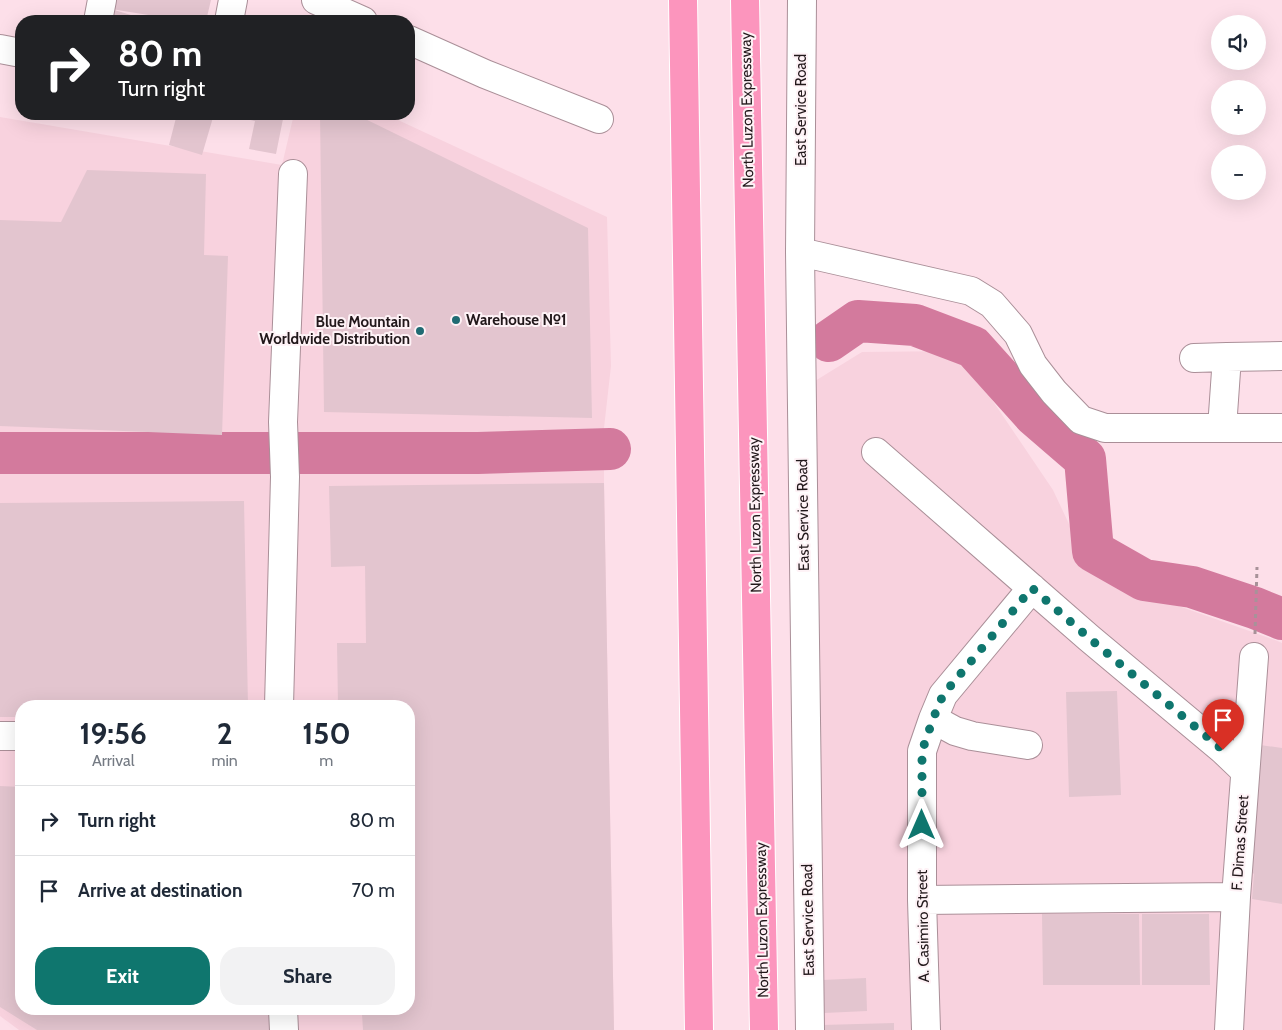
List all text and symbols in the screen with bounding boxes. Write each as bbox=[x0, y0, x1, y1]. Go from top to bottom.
map controls bbox=[1211, 15, 1266, 200]
button: sound bbox=[1211, 15, 1266, 70]
text: 80 m bbox=[118, 32, 202, 75]
street label: North Luzon Expressway bbox=[737, 32, 757, 188]
icon: right bbox=[35, 35, 100, 100]
street label: East Service Road bbox=[792, 54, 810, 166]
text: Turn right bbox=[118, 75, 205, 102]
button: + bbox=[1211, 80, 1266, 135]
button: − bbox=[1211, 145, 1266, 200]
place label: Warehouse №1 bbox=[466, 311, 567, 329]
place label: Blue Mountain Worldwide Distribution bbox=[259, 313, 410, 348]
marker: Warehouse №1 bbox=[450, 314, 462, 326]
marker: Blue Mountain Worldwide Distribution bbox=[414, 325, 426, 337]
street label: North Luzon Expressway bbox=[745, 437, 765, 593]
street label: East Service Road bbox=[793, 459, 813, 571]
pin bbox=[1202, 699, 1244, 750]
icon: arrive bbox=[1209, 706, 1237, 734]
text: 19:56 bbox=[79, 715, 147, 752]
text: 2 bbox=[217, 715, 233, 752]
text: 150 bbox=[302, 715, 351, 752]
text: Arrival bbox=[92, 751, 135, 770]
text: min bbox=[211, 751, 238, 770]
text: m bbox=[319, 751, 333, 770]
street label: F. Dimas Street bbox=[1228, 795, 1252, 891]
position arrow bbox=[895, 798, 947, 850]
icon: right bbox=[35, 807, 63, 835]
text: Turn right bbox=[78, 809, 156, 832]
text: 80 m bbox=[349, 809, 395, 832]
street label: North Luzon Expressway bbox=[752, 842, 772, 998]
street label: East Service Road bbox=[798, 864, 818, 976]
street label: A. Casimiro Street bbox=[913, 870, 933, 982]
icon: arrive bbox=[35, 877, 63, 905]
text: Arrive at destination bbox=[78, 879, 242, 902]
text: 70 m bbox=[351, 879, 395, 902]
button: Exit bbox=[35, 947, 210, 1005]
button: Share bbox=[220, 947, 395, 1005]

